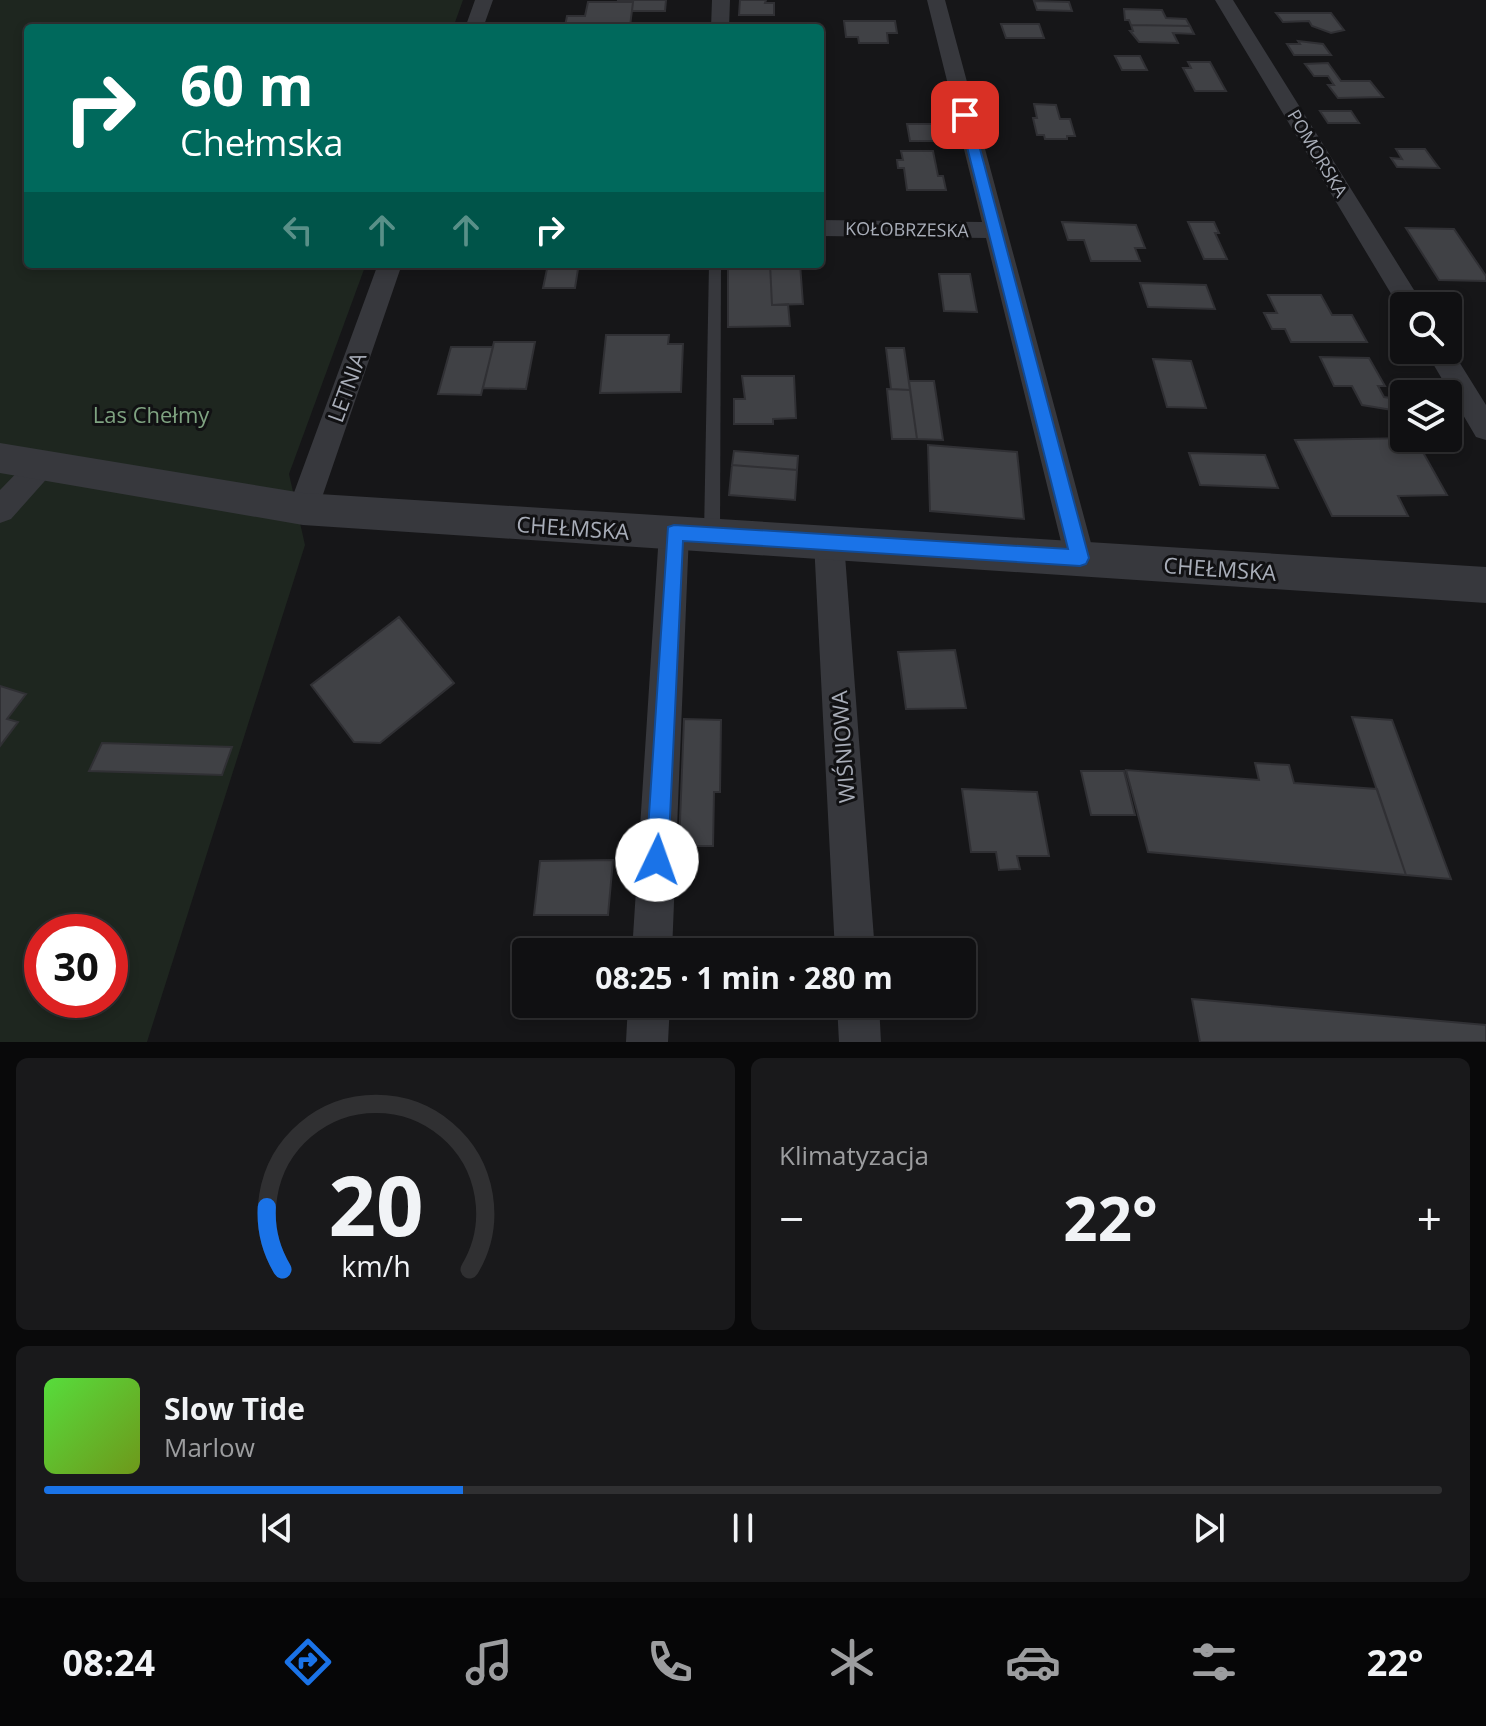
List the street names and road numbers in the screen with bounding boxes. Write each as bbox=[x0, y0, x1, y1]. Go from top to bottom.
street label: POMORSKA bbox=[1282, 105, 1354, 202]
street label: KOŁOBRZESKA bbox=[845, 216, 970, 242]
street label: LETNIA bbox=[320, 348, 373, 426]
street label: CHEŁMSKA bbox=[516, 508, 631, 546]
street label: CHEŁMSKA bbox=[1163, 549, 1278, 587]
street label: WIŚNIOWA bbox=[823, 690, 861, 804]

